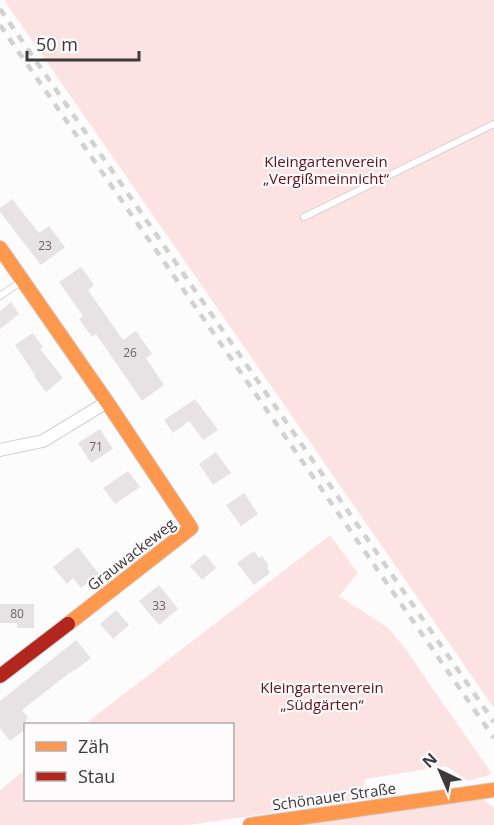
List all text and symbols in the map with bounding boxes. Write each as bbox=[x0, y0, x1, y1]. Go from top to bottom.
scale bar bbox=[27, 24, 140, 62]
text: 50 m bbox=[36, 32, 78, 56]
park label: Kleingartenverein „Vergißmeinnicht“ bbox=[263, 151, 390, 188]
house number: 23 bbox=[38, 237, 52, 254]
house number: 26 bbox=[123, 344, 137, 361]
house number: 71 bbox=[89, 438, 103, 455]
street label: Grauwackeweg bbox=[83, 513, 179, 595]
house number: 33 bbox=[152, 597, 166, 614]
house number: 80 bbox=[10, 605, 24, 622]
park label: Kleingartenverein „Südgärten“ bbox=[260, 677, 384, 714]
legend bbox=[24, 723, 234, 801]
text: Zäh bbox=[78, 734, 109, 758]
north arrow bbox=[410, 741, 470, 801]
text: N bbox=[417, 748, 442, 773]
text: Stau bbox=[78, 764, 115, 788]
street label: Schönauer Straße bbox=[271, 777, 397, 815]

